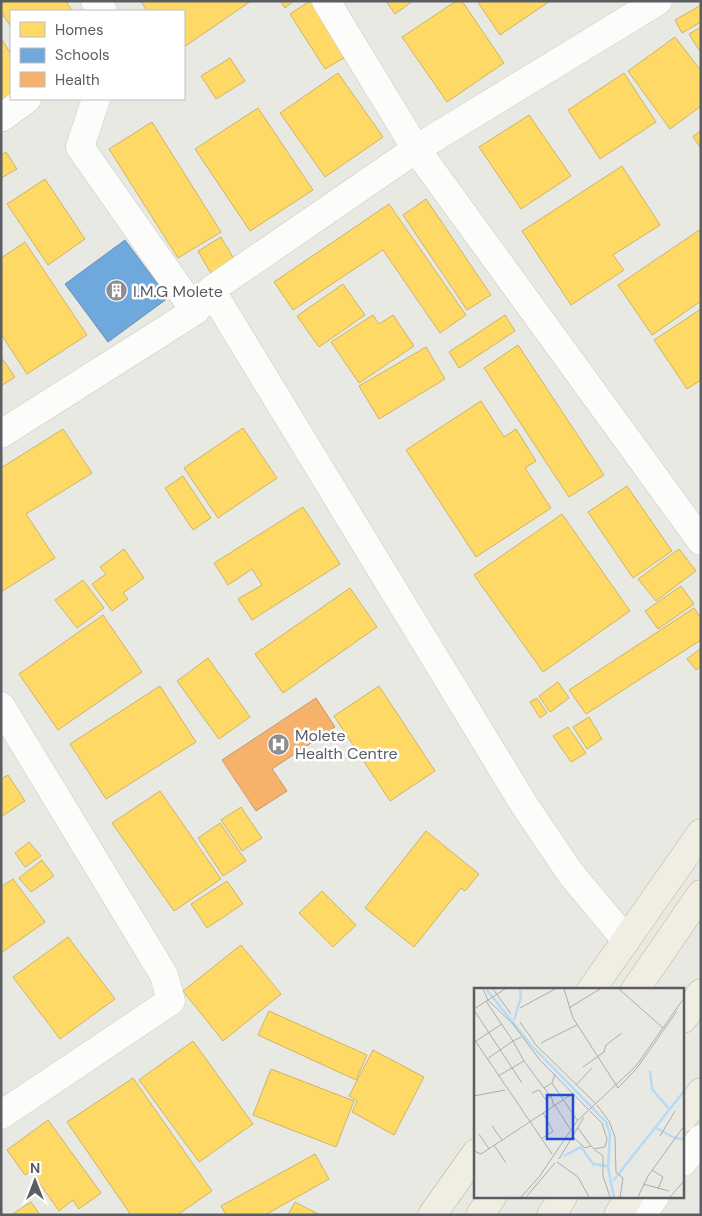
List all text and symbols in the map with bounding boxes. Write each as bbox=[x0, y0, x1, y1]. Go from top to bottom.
legend bbox=[10, 10, 185, 100]
text: Homes bbox=[55, 20, 104, 40]
text: Schools bbox=[55, 45, 110, 65]
text: Health bbox=[55, 70, 100, 90]
building icon: I.M.G Molete bbox=[105, 279, 129, 303]
place label: I.M.G Molete bbox=[133, 281, 223, 302]
place label: Molete Health Centre bbox=[295, 725, 398, 764]
hospital icon: Molete Health Centre bbox=[267, 732, 291, 756]
inset map bbox=[474, 988, 684, 1198]
north arrow bbox=[10, 1156, 60, 1206]
text: N bbox=[30, 1159, 40, 1177]

